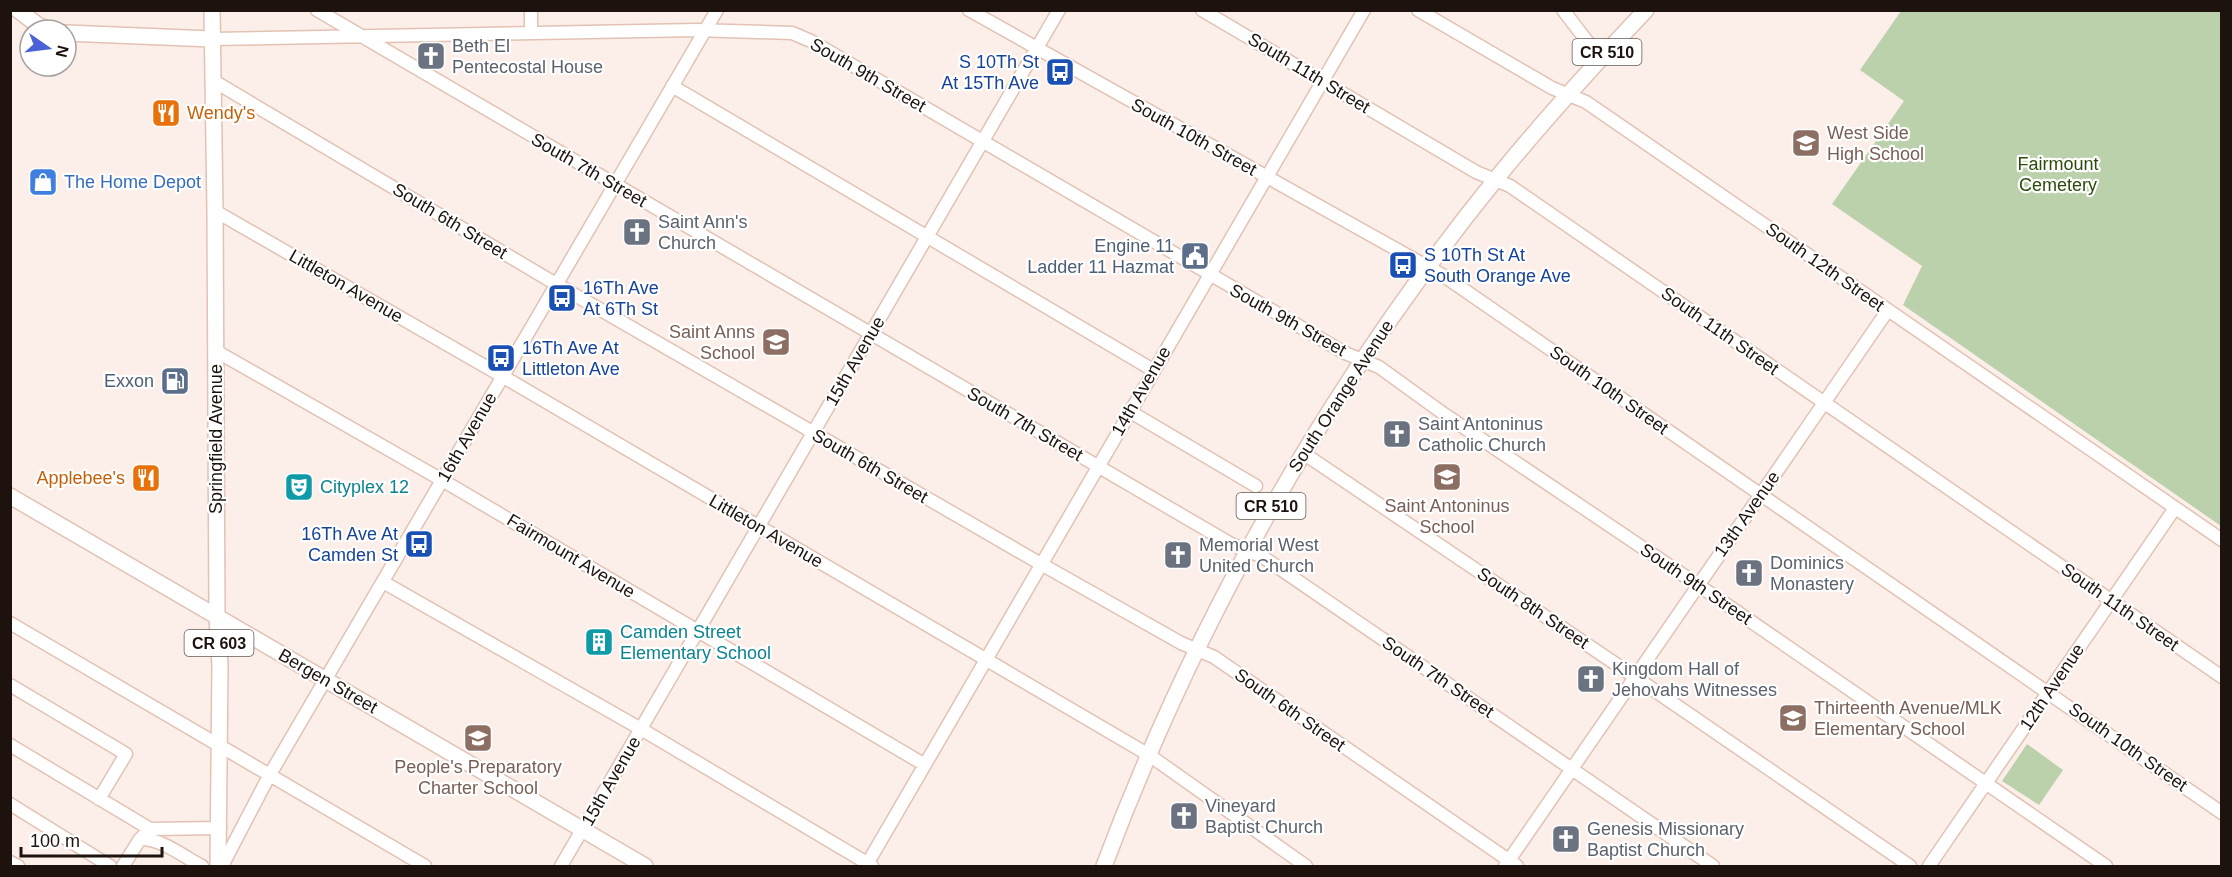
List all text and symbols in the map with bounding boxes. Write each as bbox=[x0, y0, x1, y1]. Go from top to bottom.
north arrow bbox=[18, 18, 78, 78]
street label: South 11th Street bbox=[1244, 29, 1374, 117]
street label: South 9th Street bbox=[807, 34, 929, 116]
place label: Beth El Pentecostal House bbox=[452, 36, 603, 77]
road number: CR 510 bbox=[1572, 39, 1642, 65]
church icon: Beth El Pentecostal House bbox=[415, 40, 447, 72]
text: N bbox=[52, 44, 72, 59]
place label: S 10Th St At 15Th Ave bbox=[941, 52, 1039, 93]
bus stop icon: S 10Th St At 15Th Ave bbox=[1044, 56, 1076, 88]
street label: South 10th Street bbox=[1128, 94, 1260, 180]
restaurant icon: Wendy's bbox=[150, 97, 182, 129]
place label: Wendy's bbox=[187, 103, 255, 123]
place label: West Side High School bbox=[1827, 123, 1924, 164]
school or university icon: West Side High School bbox=[1790, 127, 1822, 159]
street label: South 7th Street bbox=[528, 129, 650, 211]
park label: Fairmount Cemetery bbox=[2017, 154, 2099, 195]
shop icon: The Home Depot bbox=[27, 166, 59, 198]
place label: The Home Depot bbox=[64, 172, 201, 192]
street label: South 6th Street bbox=[389, 179, 511, 263]
place label: Saint Ann's Church bbox=[658, 212, 748, 253]
church icon: Saint Ann's Church bbox=[621, 216, 653, 248]
street label: South 12th Street bbox=[1762, 219, 1888, 315]
place label: Engine 11 Ladder 11 Hazmat bbox=[1027, 236, 1174, 277]
public building icon: Engine 11 Ladder 11 Hazmat bbox=[1179, 240, 1211, 272]
street label: Littleton Avenue bbox=[286, 245, 406, 327]
place label: S 10Th St At South Orange Ave bbox=[1424, 245, 1571, 286]
bus stop icon: S 10Th St At South Orange Ave bbox=[1387, 249, 1419, 281]
place label: 16Th Ave At 6Th St bbox=[583, 278, 659, 319]
street label: South 9th Street bbox=[1226, 280, 1350, 360]
bus stop icon: 16Th Ave At 6Th St bbox=[546, 282, 578, 314]
street label: South 11th Street bbox=[1657, 283, 1783, 379]
street label: 15th Avenue bbox=[821, 313, 889, 409]
street label: South Orange Avenue bbox=[1284, 316, 1398, 476]
place label: Saint Anns School bbox=[669, 322, 755, 363]
school or university icon: Saint Anns School bbox=[760, 326, 792, 358]
place label: 16Th Ave At Littleton Ave bbox=[522, 338, 620, 379]
bus stop icon: 16Th Ave At Littleton Ave bbox=[485, 342, 517, 374]
street label: South 10th Street bbox=[1546, 342, 1672, 438]
street label: 14th Avenue bbox=[1107, 343, 1175, 439]
street label: Springfield Avenue bbox=[206, 364, 226, 514]
fuel station icon: Exxon bbox=[159, 365, 191, 397]
place label: Exxon bbox=[104, 371, 154, 391]
street label: South 7th Street bbox=[964, 383, 1086, 465]
street label: 16th Avenue bbox=[433, 389, 501, 485]
place label: Saint Antoninus Catholic Church bbox=[1418, 414, 1546, 455]
church icon: Saint Antoninus Catholic Church bbox=[1381, 418, 1413, 450]
street label: South 6th Street bbox=[809, 425, 931, 507]
school or university icon: Saint Antoninus School bbox=[1431, 461, 1463, 493]
restaurant icon: Applebee's bbox=[130, 462, 162, 494]
street label: 13th Avenue bbox=[1710, 467, 1784, 561]
place label: Applebee's bbox=[36, 468, 125, 488]
theatre icon: Cityplex 12 bbox=[283, 471, 315, 503]
place label: Cityplex 12 bbox=[320, 477, 409, 497]
street label: Littleton Avenue bbox=[706, 490, 826, 572]
road number: CR 510 bbox=[1236, 493, 1306, 519]
place label: Saint Antoninus School bbox=[1384, 496, 1510, 537]
street label: Fairmount Avenue bbox=[503, 510, 639, 602]
place label: 16Th Ave At Camden St bbox=[301, 524, 398, 565]
bus stop icon: 16Th Ave At Camden St bbox=[403, 528, 435, 560]
place label: Memorial West United Church bbox=[1199, 535, 1319, 576]
church icon: Memorial West United Church bbox=[1162, 539, 1194, 571]
street label: South 9th Street bbox=[1636, 539, 1756, 629]
place label: Dominics Monastery bbox=[1770, 553, 1854, 594]
church icon: Dominics Monastery bbox=[1733, 557, 1765, 589]
street label: South 11th Street bbox=[2057, 559, 2183, 655]
street label: South 8th Street bbox=[1473, 563, 1593, 653]
place label: Camden Street Elementary School bbox=[620, 622, 771, 663]
building icon: Camden Street Elementary School bbox=[583, 626, 615, 658]
road number: CR 603 bbox=[184, 630, 254, 656]
street label: South 7th Street bbox=[1378, 632, 1498, 722]
street label: 12th Avenue bbox=[2016, 640, 2088, 734]
street label: Bergen Street bbox=[275, 645, 381, 717]
place label: Kingdom Hall of Jehovahs Witnesses bbox=[1612, 659, 1777, 700]
church icon: Kingdom Hall of Jehovahs Witnesses bbox=[1575, 663, 1607, 695]
street label: South 6th Street bbox=[1231, 664, 1349, 756]
place label: Thirteenth Avenue/MLK Elementary School bbox=[1814, 698, 2002, 739]
street label: South 10th Street bbox=[2065, 699, 2191, 795]
school or university icon: Thirteenth Avenue/MLK Elementary School bbox=[1777, 702, 1809, 734]
school or university icon: People's Preparatory Charter School bbox=[462, 722, 494, 754]
street label: 15th Avenue bbox=[577, 733, 645, 829]
place label: People's Preparatory Charter School bbox=[394, 757, 562, 798]
place label: Vineyard Baptist Church bbox=[1205, 796, 1323, 837]
church icon: Vineyard Baptist Church bbox=[1168, 800, 1200, 832]
place label: Genesis Missionary Baptist Church bbox=[1587, 819, 1744, 860]
scale bar bbox=[21, 820, 162, 858]
church icon: Genesis Missionary Baptist Church bbox=[1550, 823, 1582, 855]
text: 100 m bbox=[30, 831, 80, 851]

